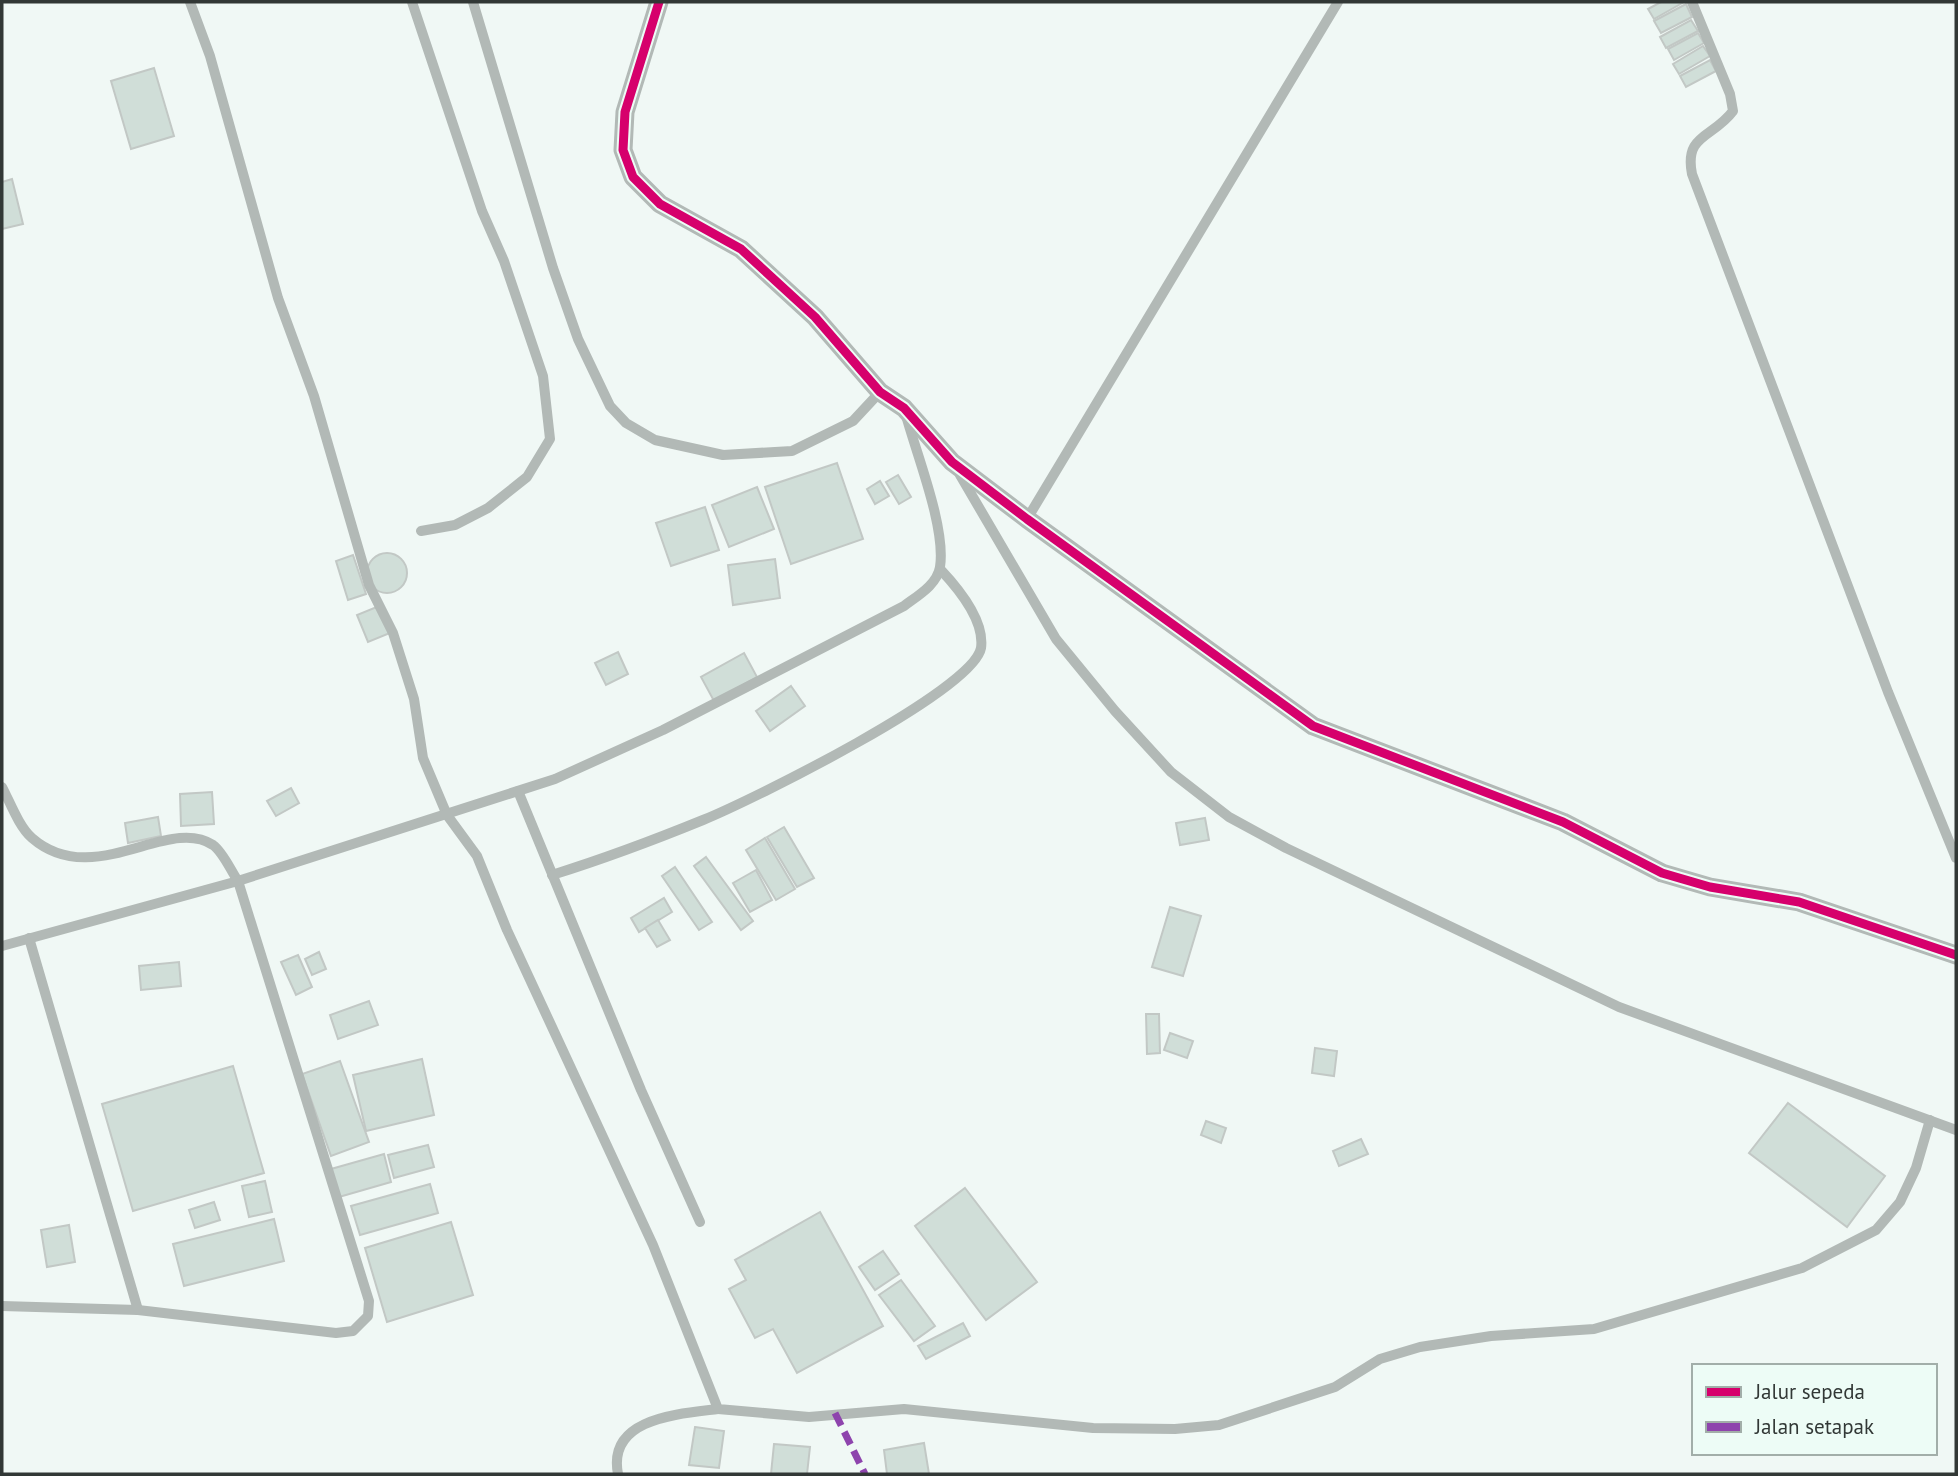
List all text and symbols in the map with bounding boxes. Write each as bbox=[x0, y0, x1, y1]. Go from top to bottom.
legend bbox=[1692, 1364, 1937, 1455]
text: Jalur sepeda bbox=[1754, 1378, 1865, 1405]
text: Jalan setapak bbox=[1754, 1413, 1874, 1440]

